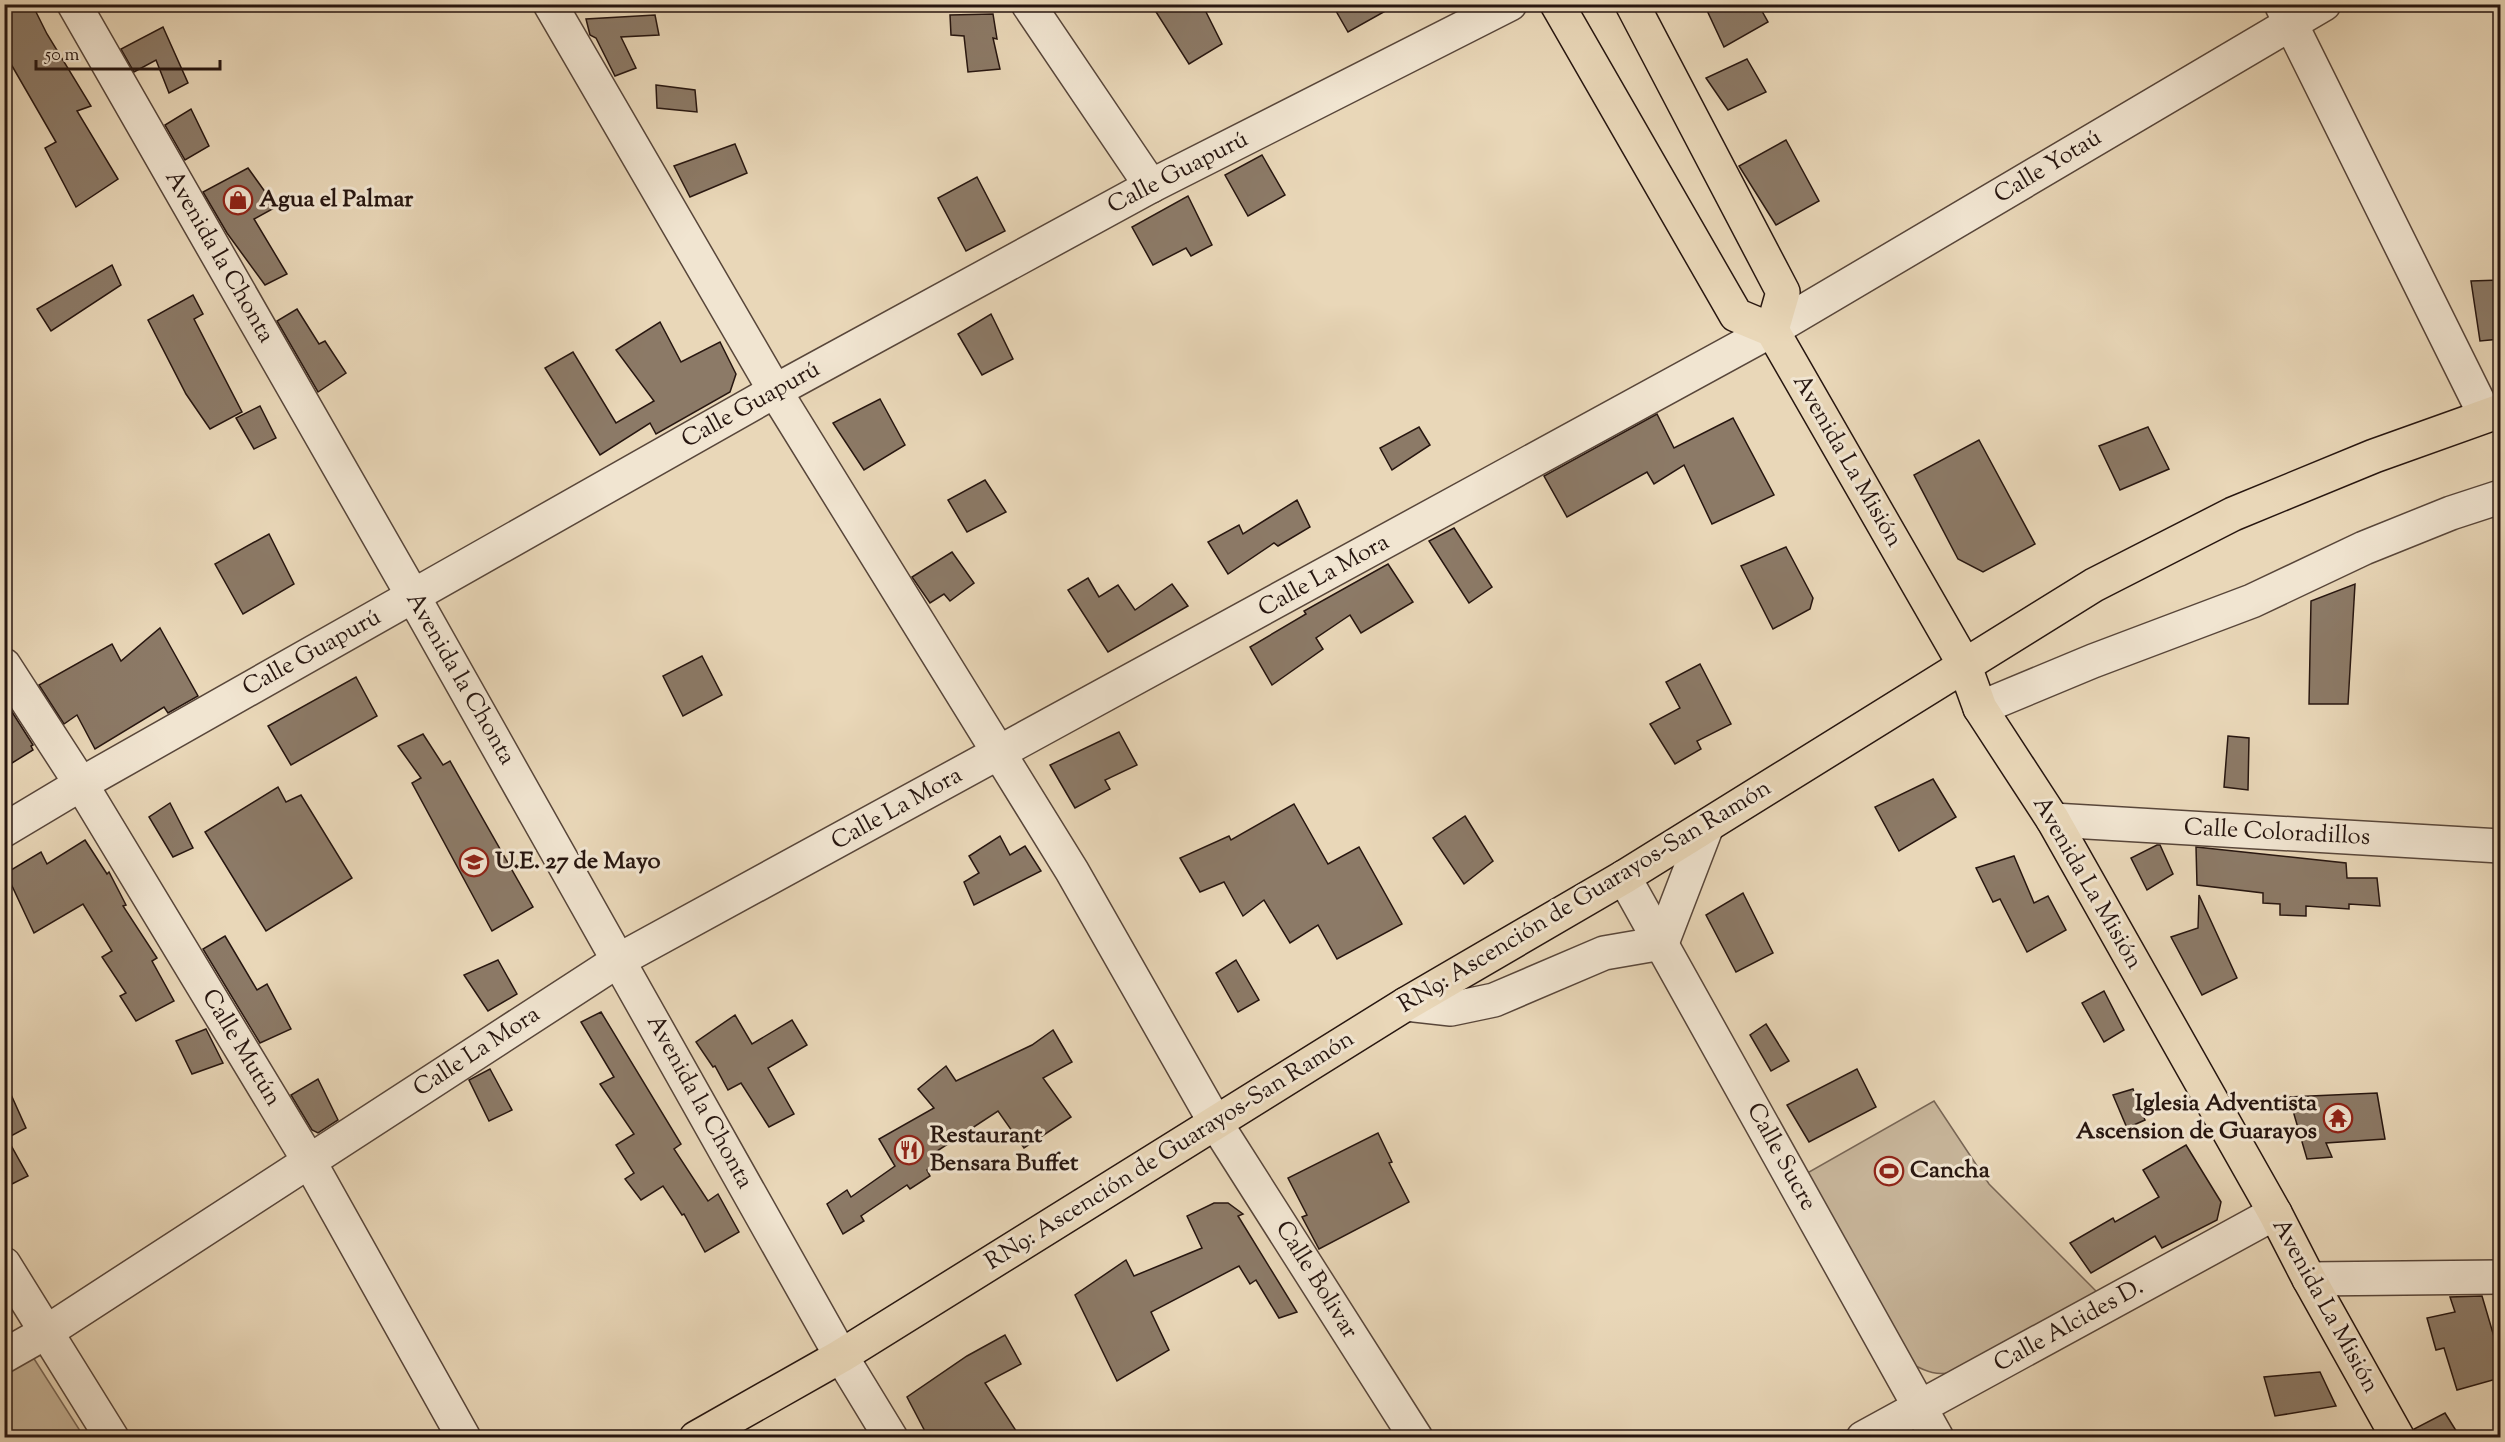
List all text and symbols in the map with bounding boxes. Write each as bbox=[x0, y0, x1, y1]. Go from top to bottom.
scale bar bbox=[36, 33, 220, 71]
text: 50 m bbox=[44, 43, 80, 69]
street label: Calle Yotaú bbox=[1988, 121, 2108, 212]
street label: Calle Guapurú bbox=[1102, 123, 1254, 223]
street label: Avenida la Chonta bbox=[156, 164, 282, 350]
place label: Agua el Palmar bbox=[259, 183, 414, 217]
shop icon: Agua el Palmar bbox=[222, 184, 254, 216]
street label: Calle Guapurú bbox=[676, 353, 827, 457]
street label: Avenida La Misión bbox=[1784, 368, 1910, 554]
street label: Calle La Mora bbox=[1252, 526, 1396, 626]
street label: Avenida la Chonta bbox=[397, 586, 523, 772]
street label: Calle Guapurú bbox=[237, 601, 388, 705]
street label: Calle La Mora bbox=[825, 759, 969, 859]
street label: RN9: Ascención de Guarayos-San Ramón bbox=[1392, 772, 1778, 1022]
street label: Avenida La Misión bbox=[2024, 790, 2150, 976]
street label: Calle Coloradillos bbox=[2183, 811, 2371, 855]
place label: U.E. 27 de Mayo bbox=[495, 845, 661, 879]
school or university icon: U.E. 27 de Mayo bbox=[458, 846, 490, 878]
street label: Calle Mutún bbox=[193, 983, 289, 1113]
street label: Calle La Mora bbox=[407, 998, 547, 1106]
street label: Avenida la Chonta bbox=[637, 1009, 761, 1195]
street label: RN9: Ascención de Guarayos-San Ramón bbox=[979, 1023, 1361, 1279]
place label: Iglesia Adventista Ascension de Guarayos bbox=[2076, 1087, 2318, 1149]
street label: Calle Sucre bbox=[1737, 1097, 1825, 1217]
temple icon: Iglesia Adventista Ascension de Guarayos bbox=[2322, 1102, 2354, 1134]
place label: Restaurant Bensara Buffet bbox=[930, 1119, 1079, 1181]
restaurant icon: Restaurant Bensara Buffet bbox=[893, 1134, 925, 1166]
place label: Cancha bbox=[1910, 1154, 1991, 1188]
sports icon: Cancha bbox=[1873, 1155, 1905, 1187]
street label: Avenida La Misión bbox=[2263, 1213, 2387, 1399]
street label: Calle Bolivar bbox=[1266, 1214, 1366, 1346]
street label: Calle Alcides D. bbox=[1988, 1271, 2150, 1381]

